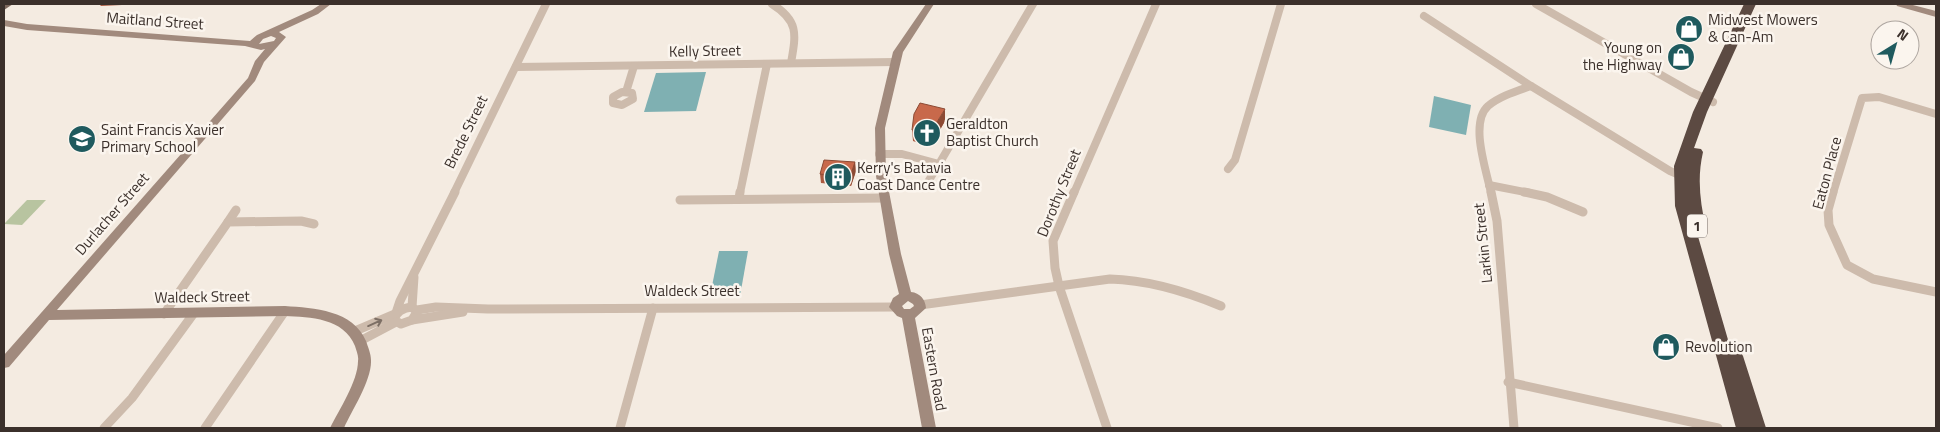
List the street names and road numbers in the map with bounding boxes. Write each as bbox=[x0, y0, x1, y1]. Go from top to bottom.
street label: Maitland Street bbox=[106, 6, 205, 35]
street label: Kelly Street bbox=[669, 38, 742, 63]
street label: Brede Street bbox=[438, 90, 494, 172]
street label: Eaton Place bbox=[1806, 134, 1847, 212]
street label: Dorothy Street bbox=[1030, 145, 1087, 240]
street label: Durlacher Street bbox=[69, 167, 155, 260]
street label: Larkin Street bbox=[1467, 201, 1498, 284]
road number: 1 bbox=[1687, 215, 1707, 238]
street label: Waldeck Street bbox=[644, 279, 740, 302]
street label: Waldeck Street bbox=[154, 284, 251, 309]
street label: Eastern Road bbox=[916, 325, 953, 413]

